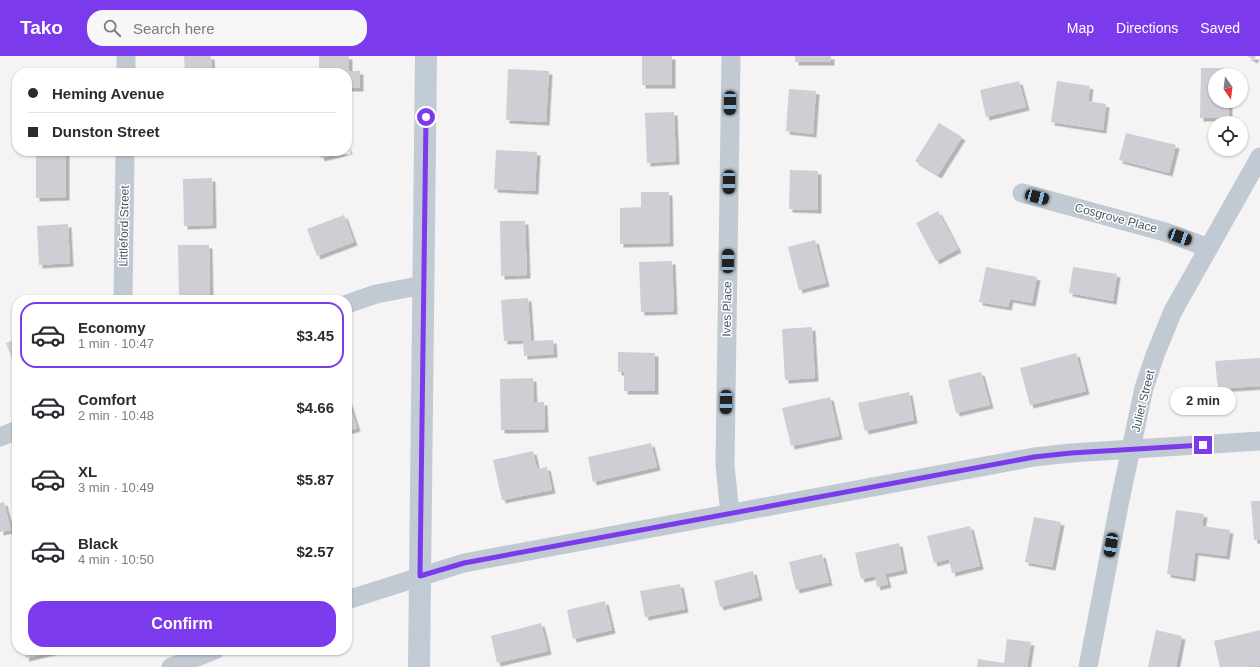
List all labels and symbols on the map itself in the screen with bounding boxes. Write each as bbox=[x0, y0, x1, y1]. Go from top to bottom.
north arrow bbox=[1208, 68, 1248, 108]
car bbox=[724, 91, 736, 115]
route start bbox=[417, 108, 435, 126]
car bbox=[723, 170, 735, 194]
street label: Littleford Street bbox=[116, 185, 132, 267]
car bbox=[1024, 188, 1050, 206]
street label: Cosgrove Place bbox=[1073, 200, 1159, 236]
car bbox=[1167, 227, 1193, 247]
car bbox=[722, 249, 734, 273]
street label: Ives Place bbox=[720, 281, 734, 337]
street label: Juliet Street bbox=[1129, 368, 1158, 433]
callout: 2 min bbox=[1170, 387, 1236, 415]
car bbox=[720, 390, 732, 414]
route end bbox=[1194, 436, 1212, 454]
car bbox=[1103, 532, 1119, 558]

